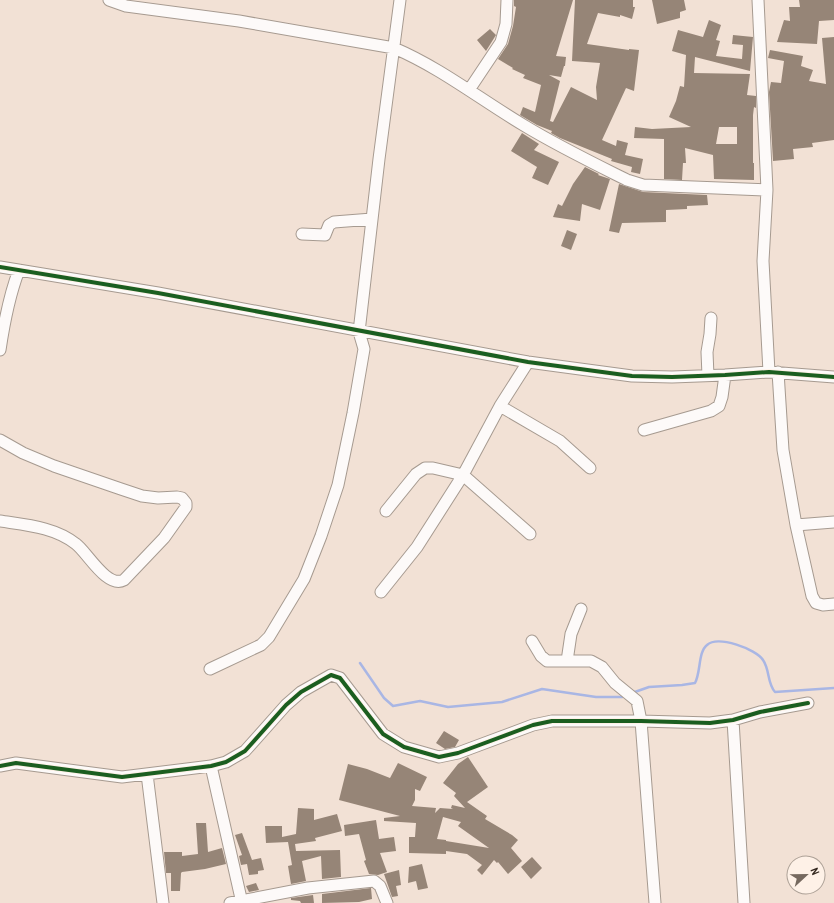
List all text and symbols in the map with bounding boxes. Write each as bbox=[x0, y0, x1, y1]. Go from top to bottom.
north arrow bbox=[786, 855, 826, 895]
text: N bbox=[808, 866, 823, 877]

